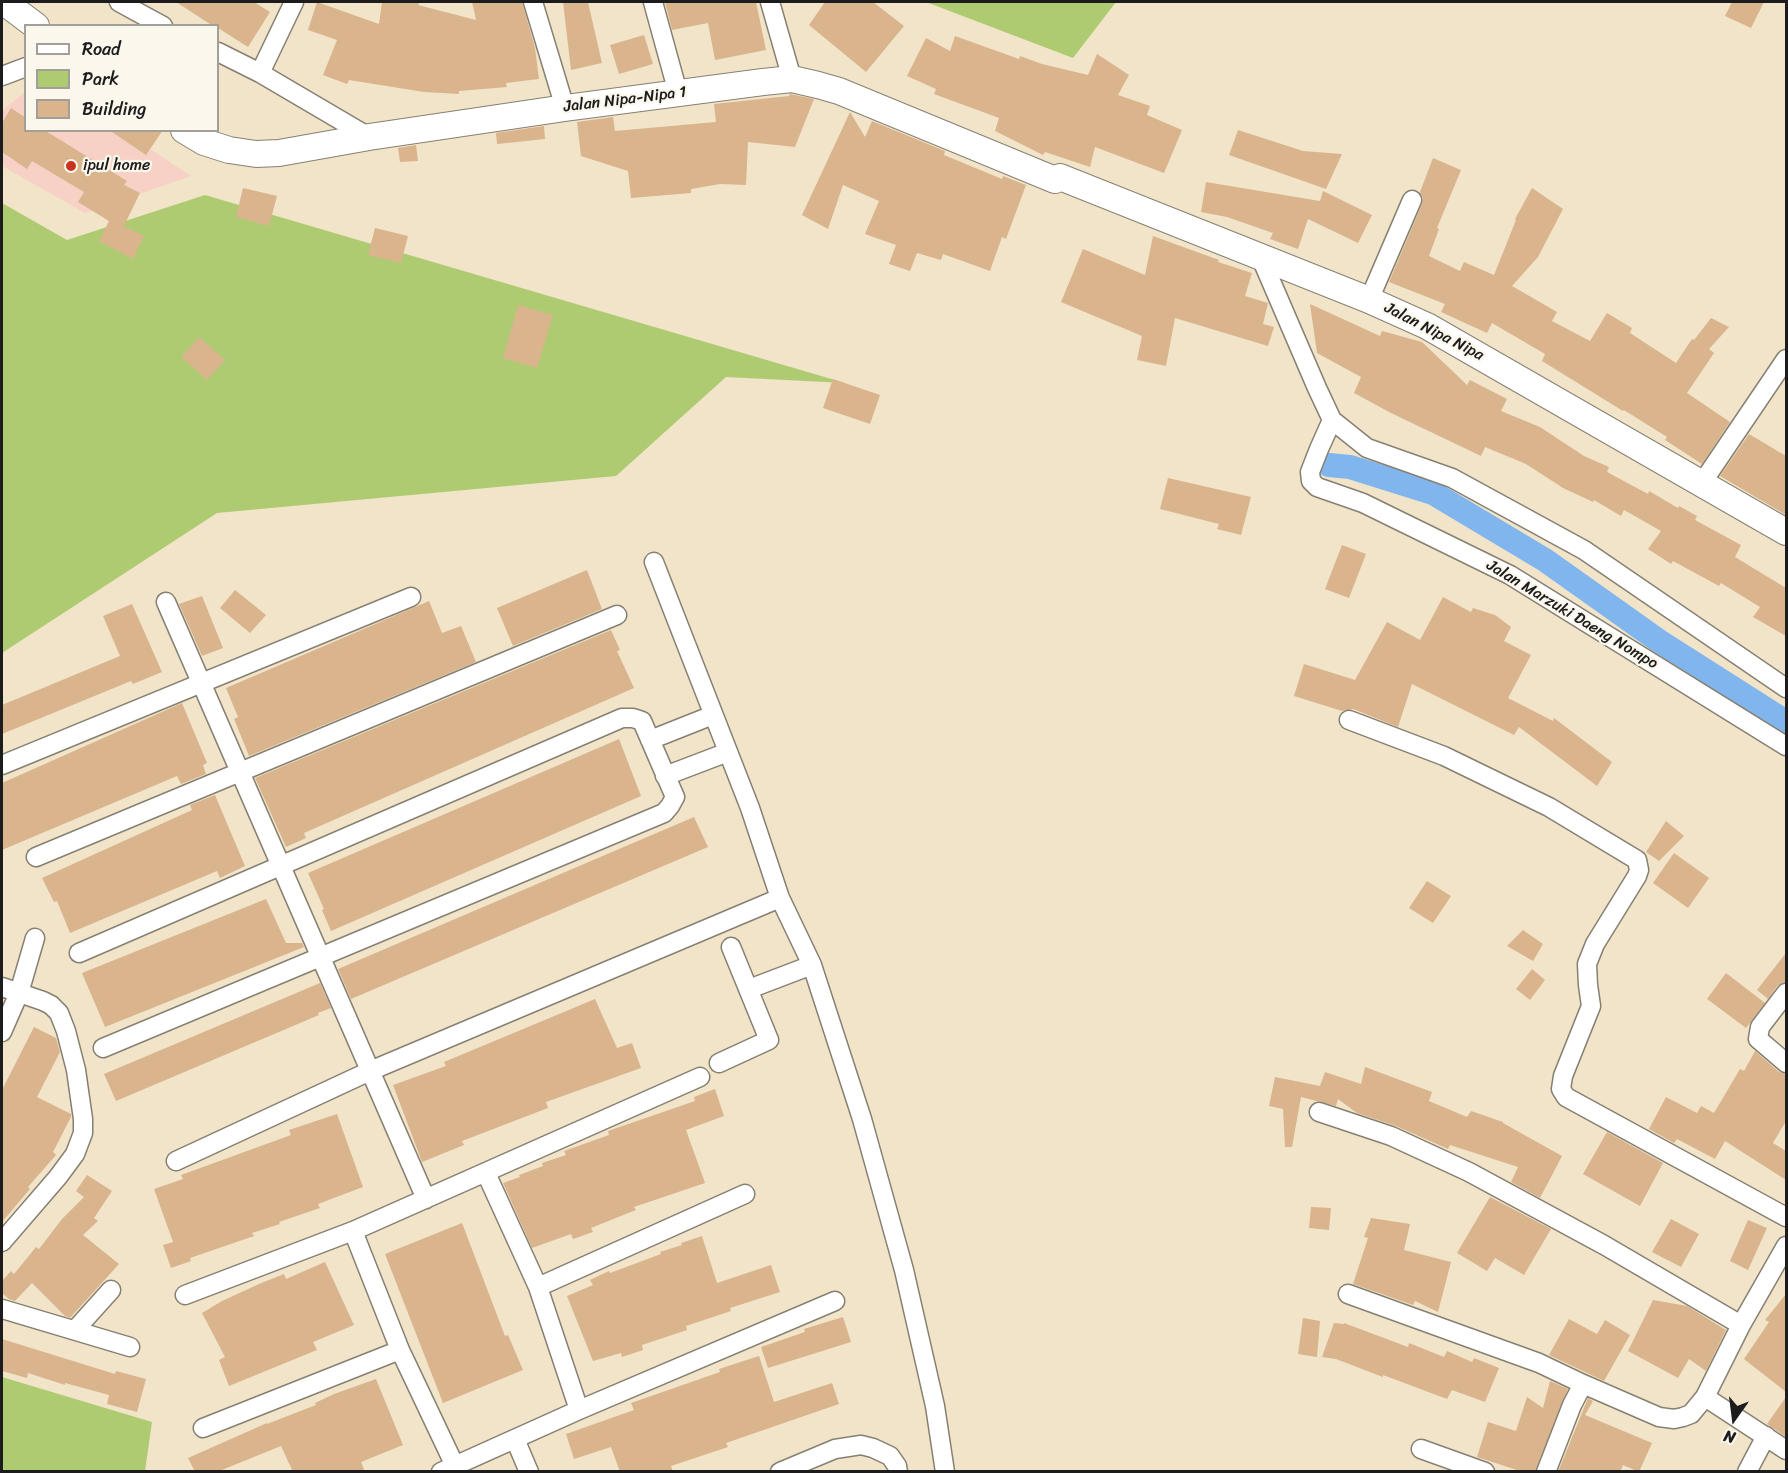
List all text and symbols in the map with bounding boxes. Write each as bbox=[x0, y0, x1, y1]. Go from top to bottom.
legend bbox=[24, 24, 219, 132]
text: Road bbox=[82, 33, 121, 65]
text: Park bbox=[82, 63, 119, 95]
street label: Jalan Nipa-Nipa 1 bbox=[563, 83, 687, 117]
text: Building bbox=[82, 93, 146, 125]
place label: ipul home bbox=[83, 156, 150, 176]
marker: ipul home bbox=[64, 159, 78, 173]
street label: Jalan Nipa Nipa bbox=[1381, 299, 1487, 365]
street label: Jalan Marzuki Daeng Nompo bbox=[1483, 556, 1661, 674]
north arrow bbox=[1704, 1389, 1764, 1449]
text: N bbox=[1721, 1422, 1738, 1452]

